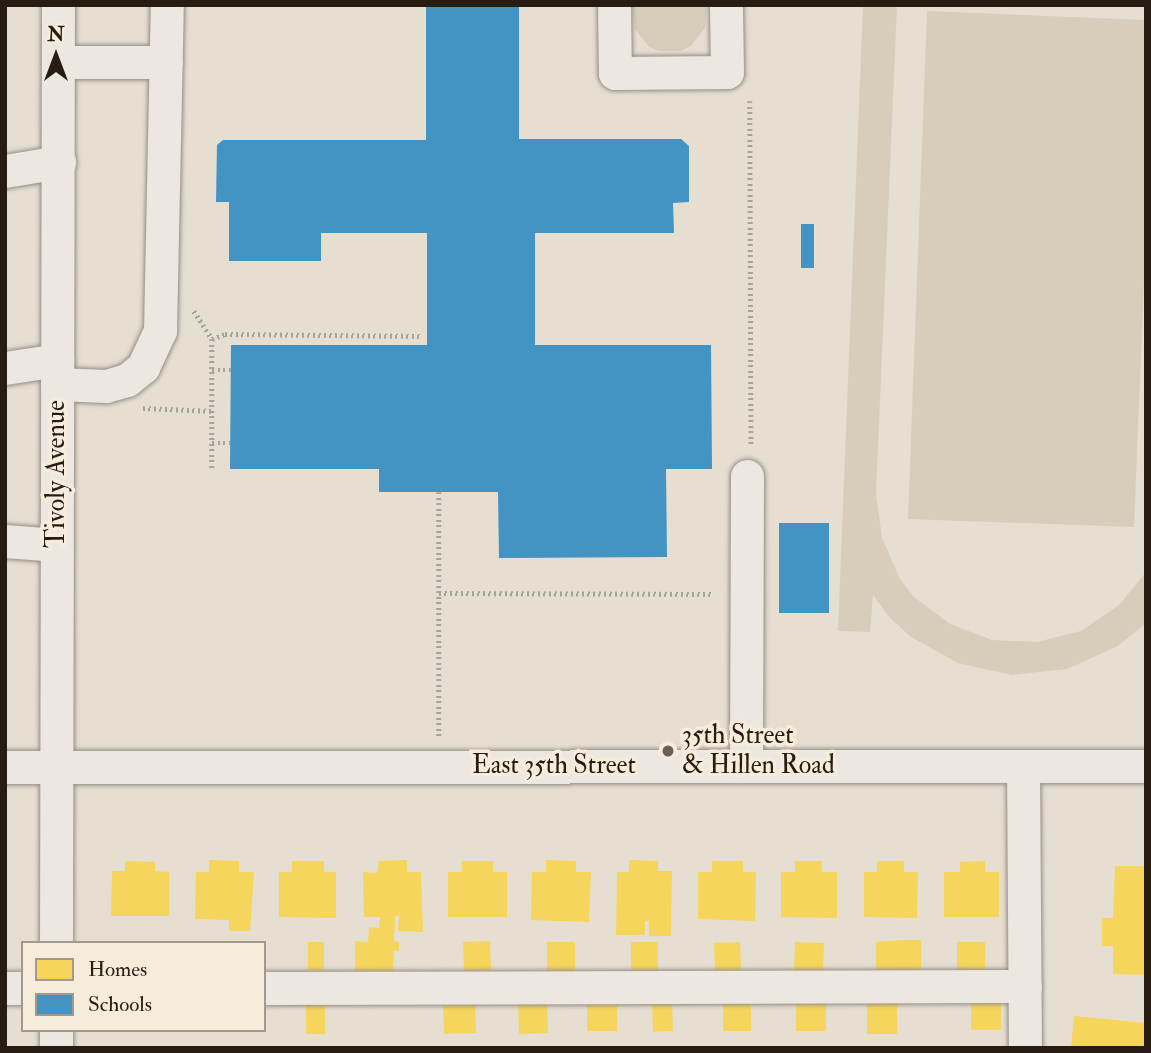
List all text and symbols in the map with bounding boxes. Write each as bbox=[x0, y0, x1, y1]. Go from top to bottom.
north arrow bbox=[21, 21, 91, 91]
text: N bbox=[47, 23, 65, 47]
street label: Tivoly Avenue bbox=[41, 400, 73, 548]
place label: 35th Street & Hillen Road bbox=[682, 720, 835, 782]
marker: 35th Street & Hillen Road bbox=[660, 743, 676, 759]
street label: East 35th Street bbox=[472, 750, 636, 782]
legend bbox=[21, 941, 266, 1032]
text: Homes bbox=[88, 956, 147, 983]
text: Schools bbox=[88, 991, 152, 1018]

